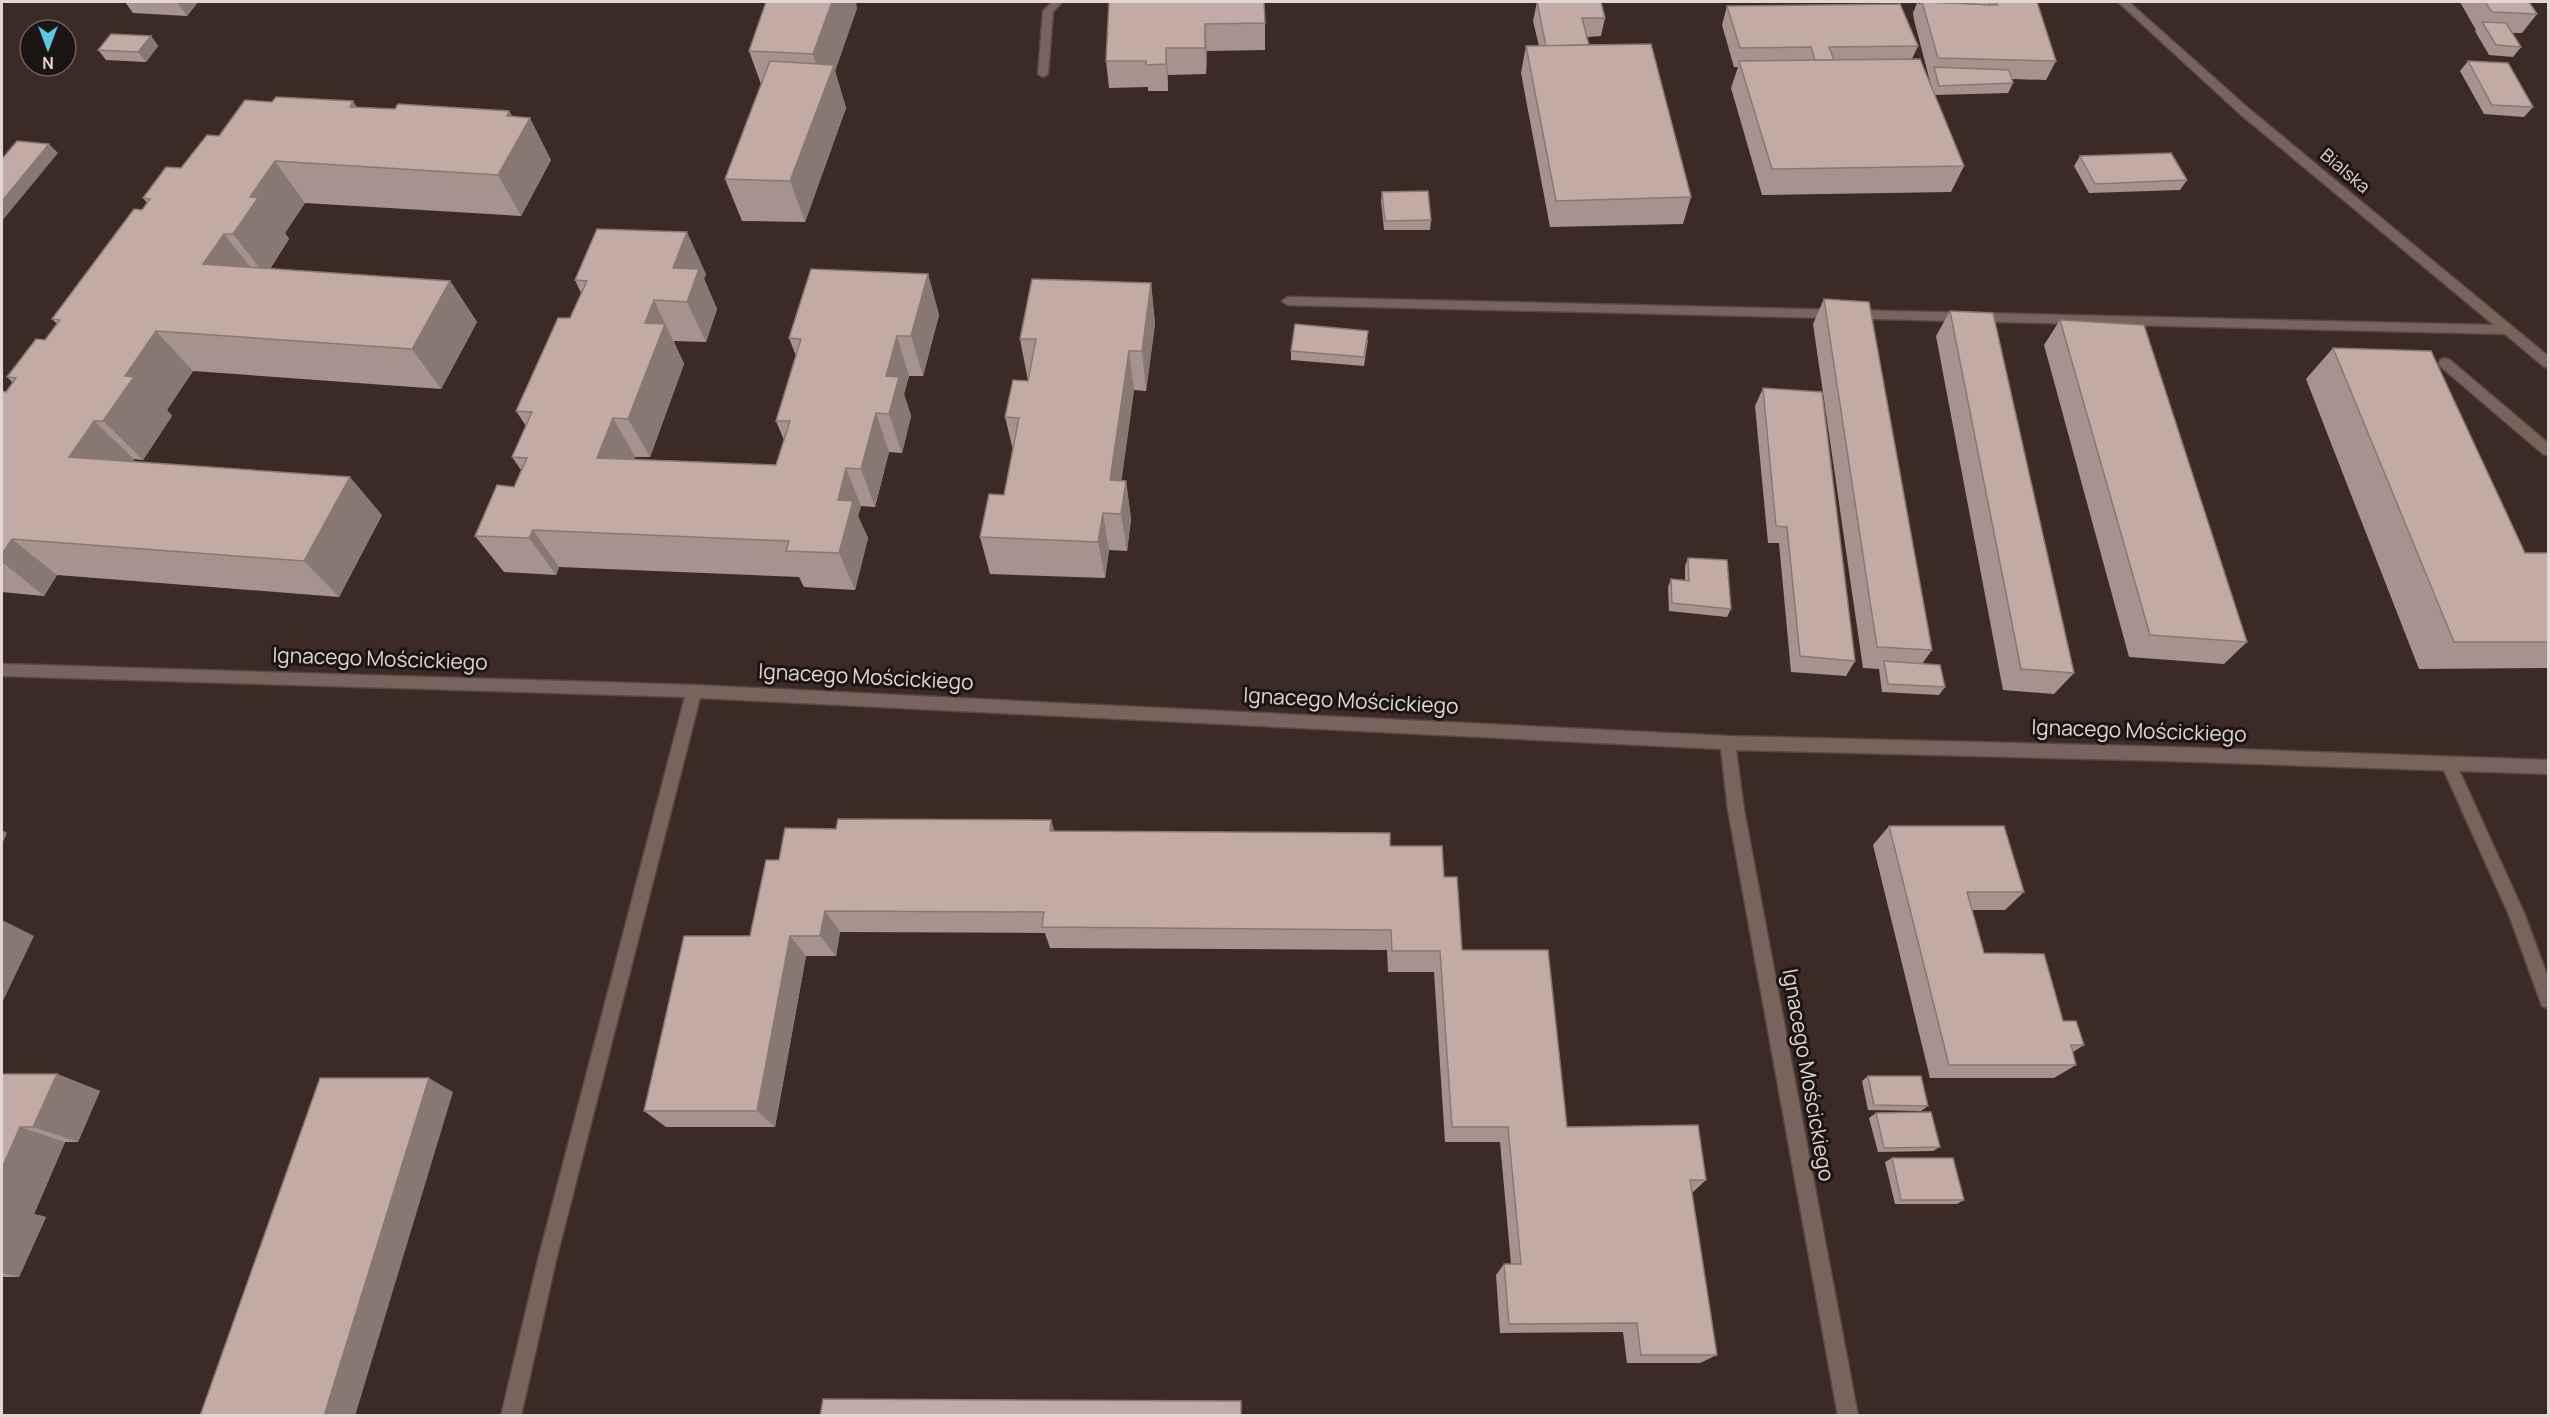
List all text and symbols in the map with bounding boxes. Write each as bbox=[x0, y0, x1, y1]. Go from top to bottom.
north arrow bbox=[18, 18, 78, 78]
text: N bbox=[42, 52, 54, 74]
street label: Bialska bbox=[2316, 142, 2376, 198]
street label: Ignacego Mościckiego bbox=[272, 640, 488, 676]
street label: Ignacego Mościckiego bbox=[758, 656, 974, 696]
street label: Ignacego Mościckiego bbox=[1243, 680, 1459, 720]
street label: Ignacego Mościckiego bbox=[2031, 712, 2247, 748]
street label: Ignacego Mościckiego bbox=[1776, 966, 1841, 1183]

